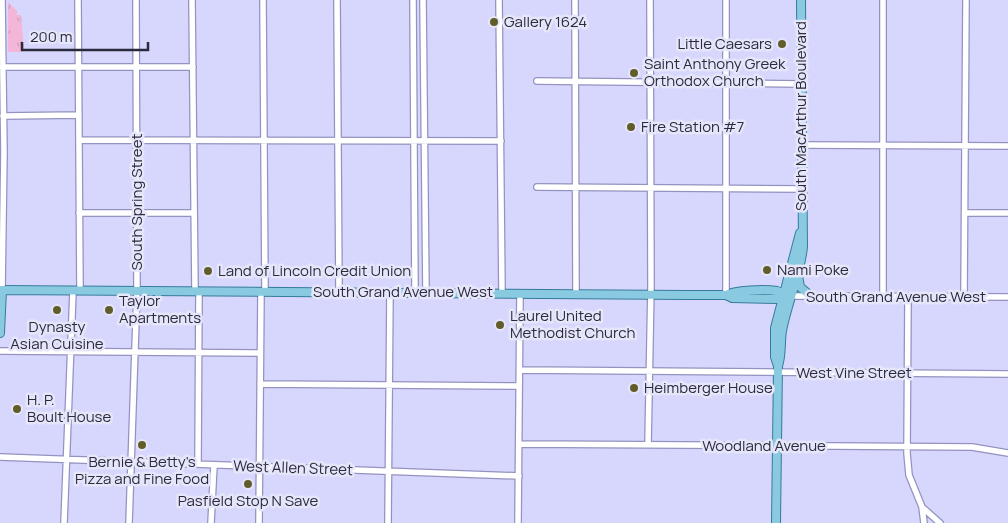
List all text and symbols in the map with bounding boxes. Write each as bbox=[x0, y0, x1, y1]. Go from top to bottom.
place label: Gallery 1624 bbox=[504, 11, 587, 32]
marker: Gallery 1624 bbox=[488, 16, 500, 28]
scale bar bbox=[22, 20, 149, 52]
street label: South MacArthur Boulevard bbox=[790, 21, 811, 211]
text: 200 m bbox=[30, 26, 73, 47]
place label: Little Caesars bbox=[677, 33, 772, 54]
marker: Little Caesars bbox=[776, 38, 788, 50]
place label: Saint Anthony Greek Orthodox Church bbox=[644, 53, 786, 91]
marker: Saint Anthony Greek Orthodox Church bbox=[628, 67, 640, 79]
place label: Fire Station #7 bbox=[641, 116, 744, 137]
marker: Fire Station #7 bbox=[625, 121, 637, 133]
street label: South Spring Street bbox=[126, 134, 147, 270]
place label: Nami Poke bbox=[777, 259, 849, 280]
place label: Land of Lincoln Credit Union bbox=[218, 260, 411, 281]
marker: Nami Poke bbox=[761, 264, 773, 276]
marker: Land of Lincoln Credit Union bbox=[202, 265, 214, 277]
street label: South Grand Avenue West bbox=[313, 281, 493, 302]
street label: South Grand Avenue West bbox=[806, 286, 986, 307]
place label: Taylor Apartments bbox=[119, 290, 201, 328]
marker: Dynasty Asian Cuisine bbox=[51, 304, 63, 316]
marker: Taylor Apartments bbox=[103, 304, 115, 316]
place label: Laurel United Methodist Church bbox=[510, 305, 636, 343]
place label: Dynasty Asian Cuisine bbox=[10, 316, 104, 354]
marker: Laurel United Methodist Church bbox=[494, 319, 506, 331]
street label: West Vine Street bbox=[796, 362, 912, 383]
place label: Heimberger House bbox=[644, 377, 773, 398]
marker: Heimberger House bbox=[628, 382, 640, 394]
place label: H. P. Boult House bbox=[27, 389, 111, 427]
marker: H. P. Boult House bbox=[11, 403, 23, 415]
street label: Woodland Avenue bbox=[702, 435, 826, 456]
marker: Bernie & Betty's Pizza and Fine Food bbox=[136, 439, 148, 451]
place label: Bernie & Betty's Pizza and Fine Food bbox=[75, 451, 209, 489]
street label: West Allen Street bbox=[233, 455, 353, 480]
marker: Pasfield Stop N Save bbox=[242, 478, 254, 490]
place label: Pasfield Stop N Save bbox=[178, 490, 318, 511]

